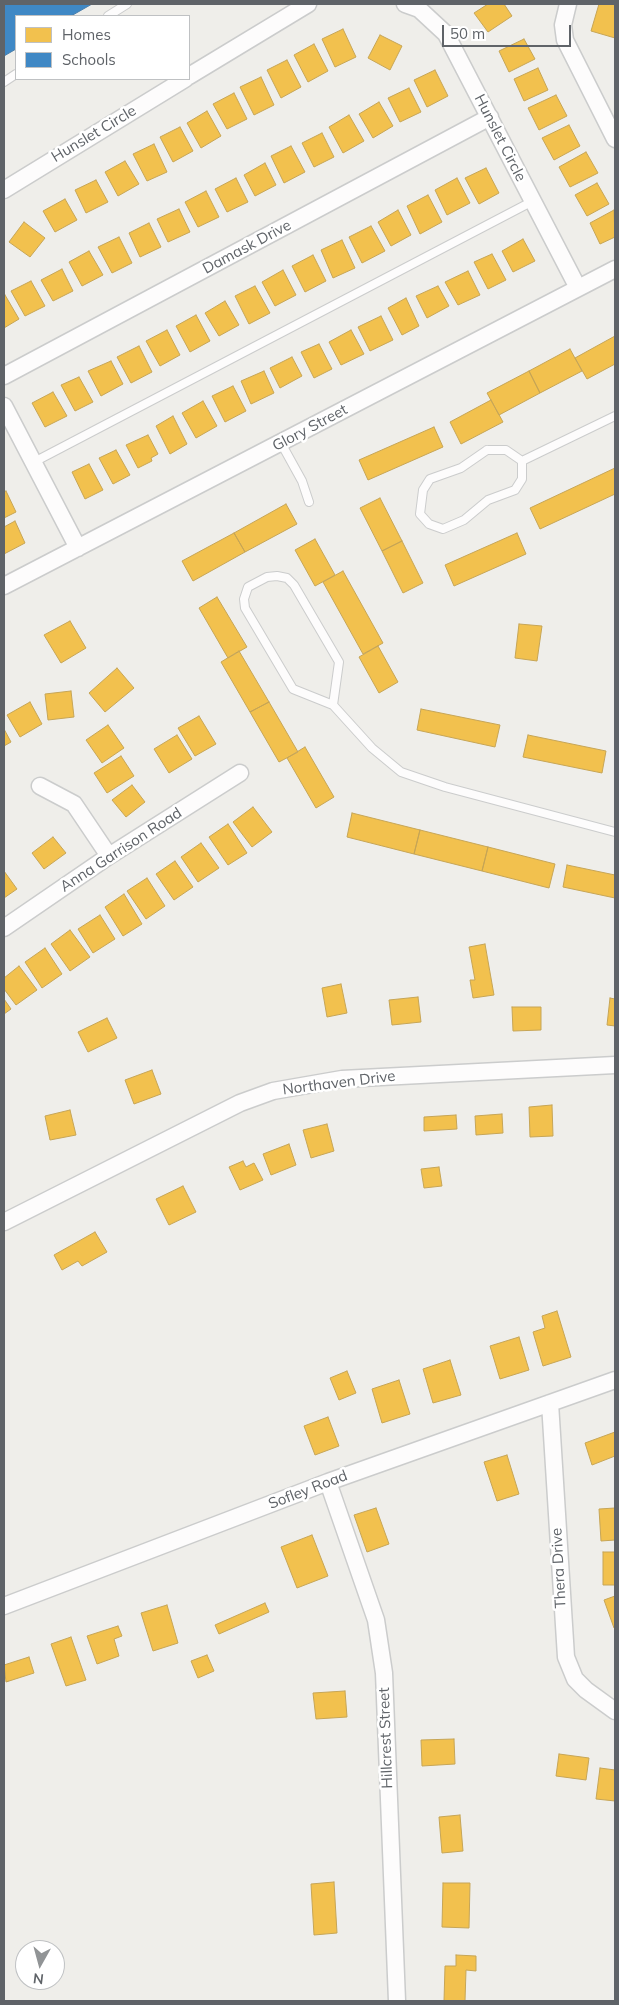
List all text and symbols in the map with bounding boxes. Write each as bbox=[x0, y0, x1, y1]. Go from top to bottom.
legend bbox=[15, 15, 190, 80]
scale bar bbox=[444, 15, 573, 47]
text: 50 m bbox=[450, 24, 485, 43]
text: Homes bbox=[62, 25, 111, 44]
text: Schools bbox=[62, 50, 116, 69]
street label: Hunslet Circle bbox=[470, 91, 530, 185]
street label: Hunslet Circle bbox=[48, 102, 140, 166]
street label: Damask Drive bbox=[200, 216, 294, 278]
street label: Glory Street bbox=[269, 401, 351, 455]
street label: Anna Garrison Road bbox=[57, 804, 185, 896]
street label: Northaven Drive bbox=[282, 1067, 396, 1099]
street label: Sofley Road bbox=[266, 1467, 350, 1513]
street label: Thera Drive bbox=[548, 1527, 570, 1609]
street label: Hillcrest Street bbox=[375, 1687, 397, 1789]
north arrow bbox=[15, 1940, 65, 1990]
text: N bbox=[32, 1969, 45, 1988]

